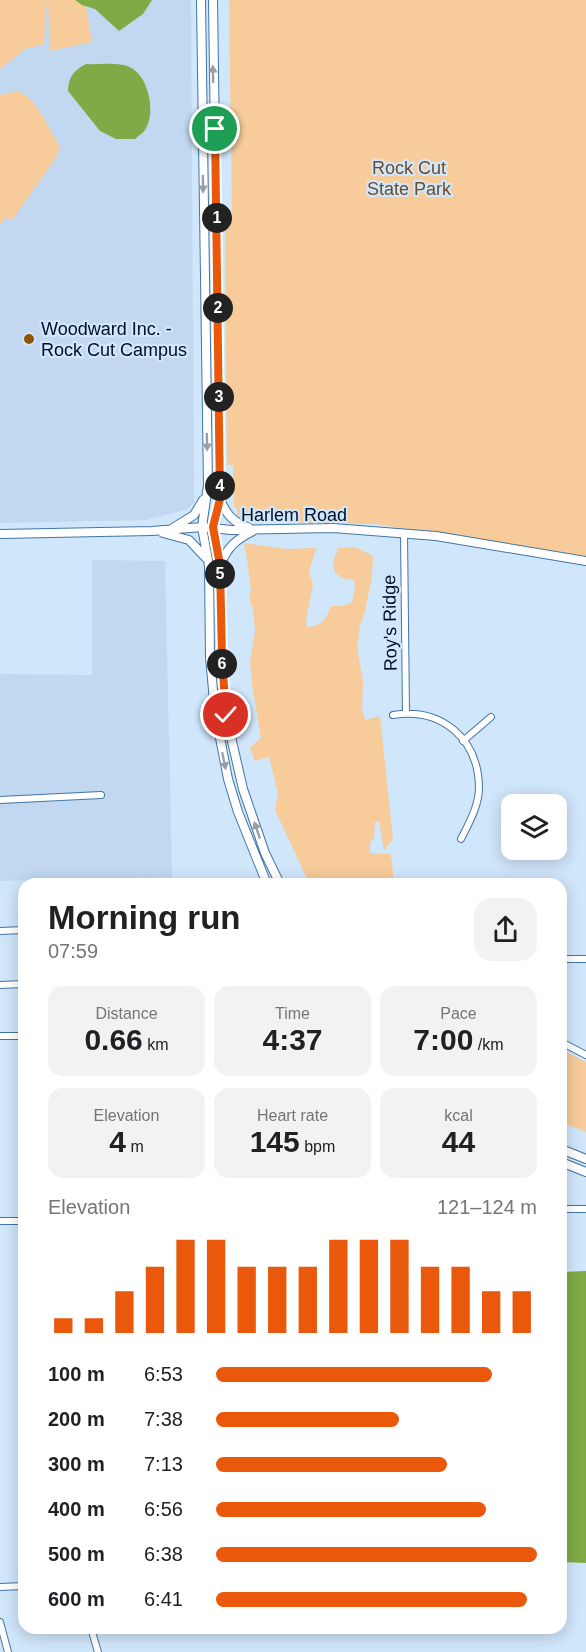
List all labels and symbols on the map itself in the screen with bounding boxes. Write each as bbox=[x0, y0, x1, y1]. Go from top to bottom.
one-way arrow bbox=[209, 65, 218, 84]
pin bbox=[189, 103, 240, 154]
park label: Rock Cut State Park bbox=[367, 158, 452, 199]
one-way arrow bbox=[198, 175, 208, 194]
pin: 1 bbox=[202, 203, 232, 233]
pin: 2 bbox=[203, 293, 233, 323]
place label: Woodward Inc. - Rock Cut Campus bbox=[41, 319, 187, 360]
marker: Woodward Inc. - Rock Cut Campus bbox=[22, 332, 36, 346]
pin: 3 bbox=[204, 382, 234, 412]
one-way arrow bbox=[202, 433, 212, 452]
pin: 4 bbox=[205, 471, 235, 501]
street label: Harlem Road bbox=[241, 505, 347, 525]
pin: 5 bbox=[205, 559, 235, 589]
street label: Roy's Ridge bbox=[379, 575, 401, 671]
pin: 6 bbox=[207, 649, 237, 679]
pin bbox=[200, 689, 251, 740]
one-way arrow bbox=[220, 752, 230, 770]
one-way arrow bbox=[252, 821, 262, 839]

